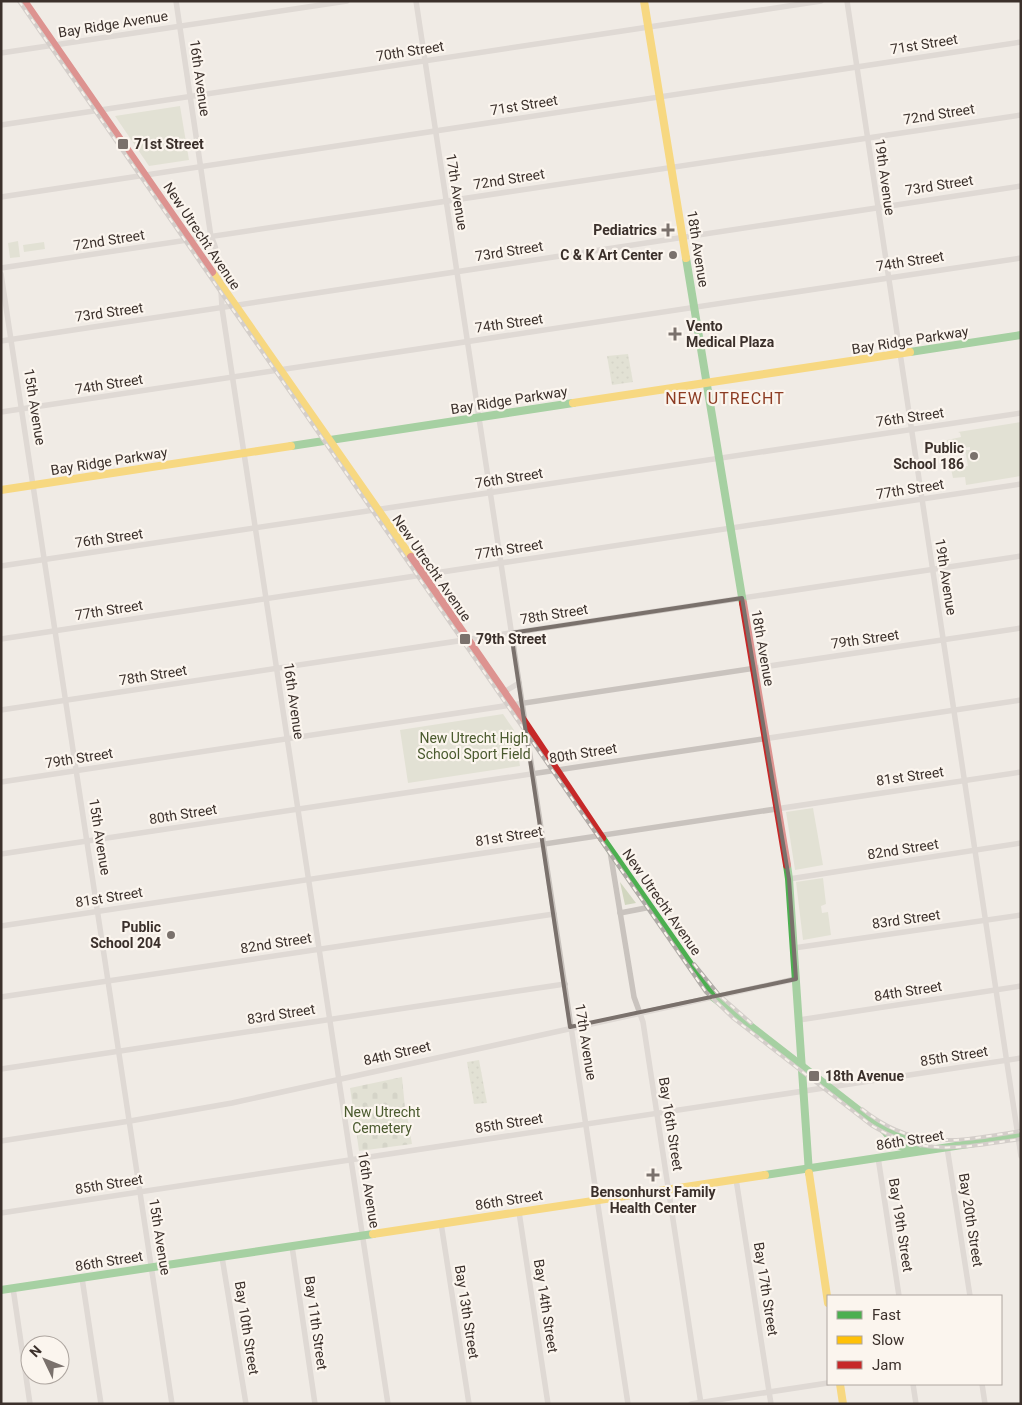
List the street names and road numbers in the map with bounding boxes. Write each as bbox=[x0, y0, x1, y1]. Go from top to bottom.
street label: Bay Ridge Avenue bbox=[57, 7, 169, 41]
street label: 71st Street bbox=[889, 31, 959, 57]
street label: 70th Street bbox=[375, 38, 445, 64]
street label: 16th Avenue bbox=[187, 39, 213, 117]
street label: 71st Street bbox=[489, 92, 559, 118]
street label: 72nd Street bbox=[902, 100, 976, 128]
street label: 19th Avenue bbox=[872, 138, 898, 216]
street label: 17th Avenue bbox=[443, 153, 471, 231]
street label: 72nd Street bbox=[472, 165, 546, 193]
street label: 73rd Street bbox=[904, 172, 975, 198]
street label: New Utrecht Avenue bbox=[160, 179, 244, 293]
street label: 18th Avenue bbox=[684, 210, 712, 288]
street label: 72nd Street bbox=[72, 226, 146, 254]
street label: 73rd Street bbox=[474, 238, 545, 264]
street label: 74th Street bbox=[875, 248, 945, 274]
street label: 73rd Street bbox=[74, 299, 145, 325]
street label: 74th Street bbox=[474, 310, 544, 336]
street label: Bay Ridge Parkway bbox=[851, 323, 970, 357]
street label: 15th Avenue bbox=[21, 368, 49, 446]
street label: 74th Street bbox=[74, 371, 144, 397]
street label: Bay Ridge Parkway bbox=[450, 383, 569, 417]
street label: 76th Street bbox=[875, 404, 945, 430]
street label: Bay Ridge Parkway bbox=[50, 444, 169, 478]
street label: 76th Street bbox=[474, 465, 544, 491]
street label: 77th Street bbox=[875, 476, 945, 502]
street label: New Utrecht Avenue bbox=[389, 512, 475, 624]
street label: 76th Street bbox=[74, 525, 144, 551]
street label: 77th Street bbox=[474, 536, 544, 562]
street label: 19th Avenue bbox=[932, 538, 960, 616]
street label: 77th Street bbox=[74, 597, 144, 623]
street label: 78th Street bbox=[519, 601, 589, 627]
street label: 18th Avenue bbox=[748, 609, 778, 687]
street label: 79th Street bbox=[830, 626, 900, 652]
street label: 78th Street bbox=[118, 662, 188, 688]
street label: 16th Avenue bbox=[281, 662, 307, 740]
street label: 80th Street bbox=[548, 740, 618, 766]
street label: 79th Street bbox=[44, 745, 114, 771]
street label: 81st Street bbox=[875, 763, 945, 789]
street label: 15th Avenue bbox=[86, 798, 114, 876]
street label: 80th Street bbox=[148, 801, 218, 827]
street label: 81st Street bbox=[474, 823, 544, 849]
street label: 82nd Street bbox=[866, 835, 940, 863]
street label: New Utrecht Avenue bbox=[619, 846, 705, 958]
street label: 81st Street bbox=[74, 884, 144, 910]
street label: 83rd Street bbox=[871, 906, 942, 932]
street label: 82nd Street bbox=[239, 929, 313, 957]
street label: 84th Street bbox=[873, 978, 943, 1004]
street label: 83rd Street bbox=[246, 1001, 317, 1027]
street label: 17th Avenue bbox=[572, 1003, 600, 1081]
street label: 84th Street bbox=[362, 1037, 433, 1068]
street label: 85th Street bbox=[919, 1043, 989, 1069]
street label: Bay 16th Street bbox=[656, 1076, 686, 1172]
street label: 85th Street bbox=[474, 1110, 544, 1136]
street label: 86th Street bbox=[875, 1127, 945, 1153]
street label: 16th Avenue bbox=[355, 1151, 383, 1229]
street label: 85th Street bbox=[74, 1171, 144, 1197]
street label: Bay 20th Street bbox=[956, 1172, 986, 1268]
street label: Bay 19th Street bbox=[886, 1177, 916, 1273]
street label: 86th Street bbox=[474, 1187, 544, 1213]
street label: 15th Avenue bbox=[146, 1198, 174, 1276]
street label: Bay 17th Street bbox=[751, 1241, 781, 1337]
street label: 86th Street bbox=[74, 1248, 144, 1274]
street label: Bay 14th Street bbox=[531, 1258, 561, 1354]
street label: Bay 13th Street bbox=[452, 1264, 482, 1360]
street label: Bay 11th Street bbox=[301, 1275, 331, 1371]
street label: Bay 10th Street bbox=[232, 1280, 262, 1376]

